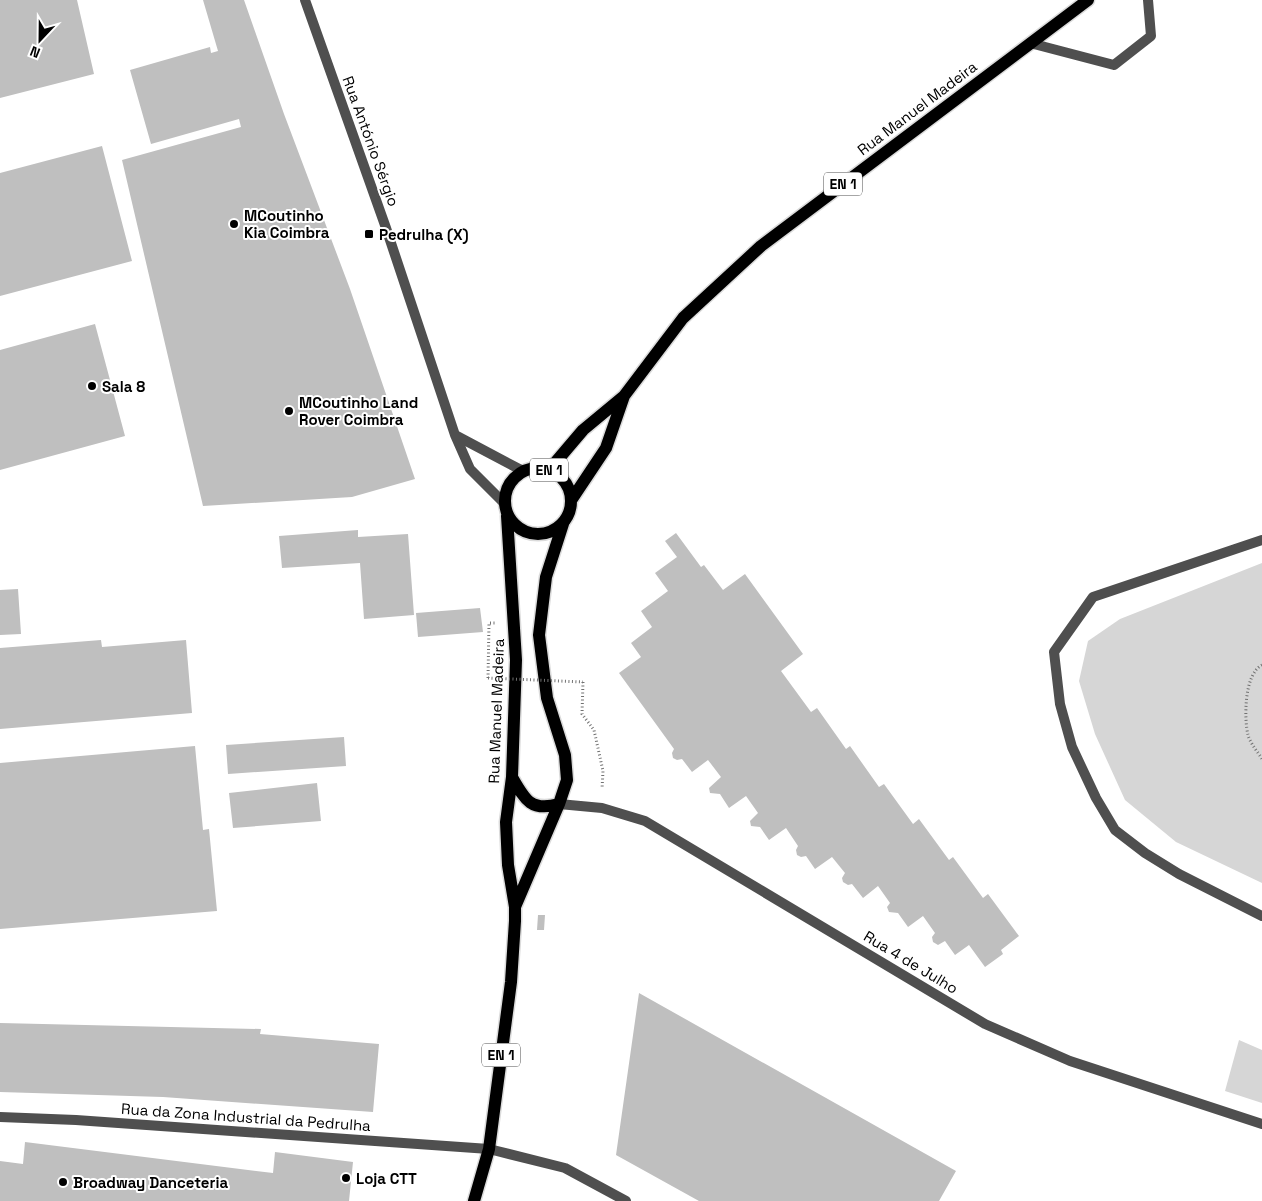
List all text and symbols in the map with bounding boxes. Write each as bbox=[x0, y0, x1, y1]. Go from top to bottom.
north arrow bbox=[15, 15, 65, 65]
text: N bbox=[27, 42, 43, 62]
street label: Rua Manuel Madeira bbox=[853, 57, 981, 159]
street label: Rua António Sérgio bbox=[339, 73, 403, 209]
road number: EN 1 bbox=[824, 172, 862, 195]
place label: MCoutinho Kia Coimbra bbox=[244, 206, 330, 242]
marker: MCoutinho Kia Coimbra bbox=[228, 218, 240, 230]
place label: Pedrulha (X) bbox=[379, 225, 469, 244]
marker: Pedrulha (X) bbox=[363, 228, 375, 240]
place label: Sala 8 bbox=[102, 377, 145, 396]
marker: Sala 8 bbox=[86, 380, 98, 392]
place label: MCoutinho Land Rover Coimbra bbox=[299, 393, 418, 429]
marker: MCoutinho Land Rover Coimbra bbox=[283, 405, 295, 417]
road number: EN 1 bbox=[530, 458, 568, 482]
street label: Rua Manuel Madeira bbox=[484, 638, 508, 784]
street label: Rua 4 de Julho bbox=[860, 926, 962, 998]
road number: EN 1 bbox=[482, 1044, 520, 1066]
street label: Rua da Zona Industrial da Pedrulha bbox=[121, 1099, 372, 1135]
place label: Loja CTT bbox=[356, 1169, 417, 1188]
marker: Loja CTT bbox=[340, 1172, 352, 1184]
place label: Broadway Danceteria bbox=[73, 1173, 228, 1192]
marker: Broadway Danceteria bbox=[57, 1176, 69, 1188]

